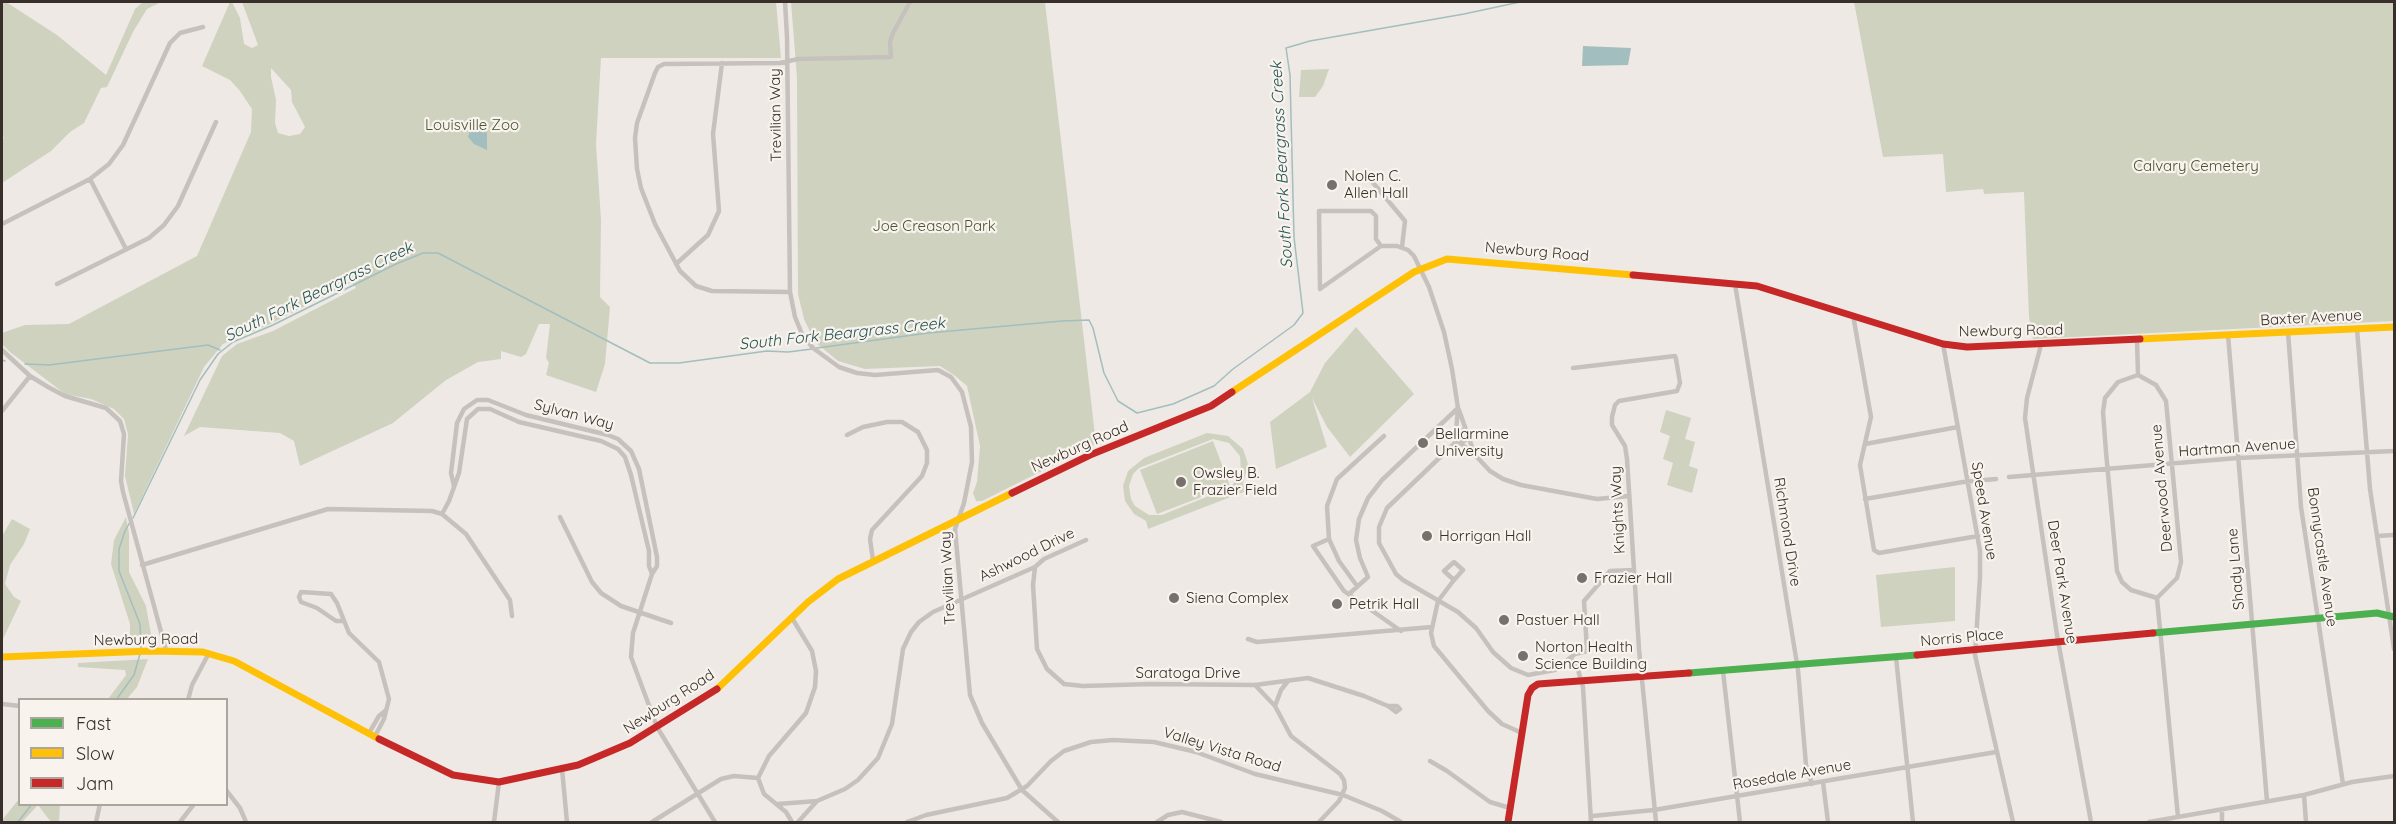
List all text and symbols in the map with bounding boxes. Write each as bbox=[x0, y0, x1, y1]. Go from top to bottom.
water label: South Fork Beargrass Creek bbox=[1267, 61, 1297, 269]
street label: Trevilian Way bbox=[766, 68, 786, 162]
park label: Louisville Zoo bbox=[425, 116, 519, 134]
park label: Calvary Cemetery bbox=[2133, 157, 2259, 175]
place label: Nolen C. Allen Hall bbox=[1344, 167, 1408, 202]
marker: Nolen C. Allen Hall bbox=[1325, 178, 1339, 192]
park label: Joe Creason Park bbox=[872, 217, 996, 235]
water label: South Fork Beargrass Creek bbox=[222, 238, 416, 346]
street label: Newburg Road bbox=[1484, 238, 1590, 266]
street label: Baxter Avenue bbox=[2260, 306, 2362, 330]
water label: South Fork Beargrass Creek bbox=[738, 314, 946, 354]
street label: Newburg Road bbox=[1959, 321, 2063, 341]
street label: Sylvan Way bbox=[532, 396, 616, 434]
street label: Newburg Road bbox=[1029, 418, 1131, 476]
street label: Deerwood Avenue bbox=[2147, 423, 2177, 553]
place label: Bellarmine University bbox=[1435, 425, 1509, 460]
street label: Hartman Avenue bbox=[2178, 435, 2296, 461]
marker: Bellarmine University bbox=[1416, 436, 1430, 450]
street label: Speed Avenue bbox=[1967, 461, 2001, 561]
place label: Owsley B. Frazier Field bbox=[1193, 464, 1277, 499]
street label: Knights Way bbox=[1607, 465, 1629, 555]
marker: Owsley B. Frazier Field bbox=[1174, 475, 1188, 489]
street label: Richmond Drive bbox=[1769, 476, 1805, 588]
street label: Bonnycastle Avenue bbox=[2303, 486, 2341, 628]
street label: Deer Park Avenue bbox=[2043, 519, 2081, 645]
street label: Ashwood Drive bbox=[976, 524, 1078, 586]
place label: Horrigan Hall bbox=[1439, 527, 1532, 545]
street label: Shady Lane bbox=[2223, 527, 2249, 611]
marker: Horrigan Hall bbox=[1420, 529, 1434, 543]
street label: Trevilian Way bbox=[937, 531, 959, 625]
place label: Frazier Hall bbox=[1594, 569, 1673, 587]
marker: Frazier Hall bbox=[1575, 571, 1589, 585]
place label: Siena Complex bbox=[1186, 589, 1289, 607]
marker: Siena Complex bbox=[1167, 591, 1181, 605]
place label: Petrik Hall bbox=[1349, 595, 1419, 613]
marker: Petrik Hall bbox=[1330, 597, 1344, 611]
place label: Pastuer Hall bbox=[1516, 611, 1600, 629]
marker: Pastuer Hall bbox=[1497, 613, 1511, 627]
street label: Norris Place bbox=[1920, 625, 2004, 651]
street label: Newburg Road bbox=[94, 630, 198, 650]
place label: Norton Health Science Building bbox=[1535, 638, 1647, 673]
marker: Norton Health Science Building bbox=[1516, 649, 1530, 663]
street label: Saratoga Drive bbox=[1136, 664, 1240, 682]
street label: Newburg Road bbox=[620, 666, 718, 738]
legend bbox=[18, 698, 228, 806]
text: Fast bbox=[76, 712, 111, 735]
street label: Valley Vista Road bbox=[1161, 724, 1283, 776]
text: Slow bbox=[76, 742, 114, 765]
street label: Rosedale Avenue bbox=[1731, 756, 1853, 794]
text: Jam bbox=[76, 772, 114, 795]

